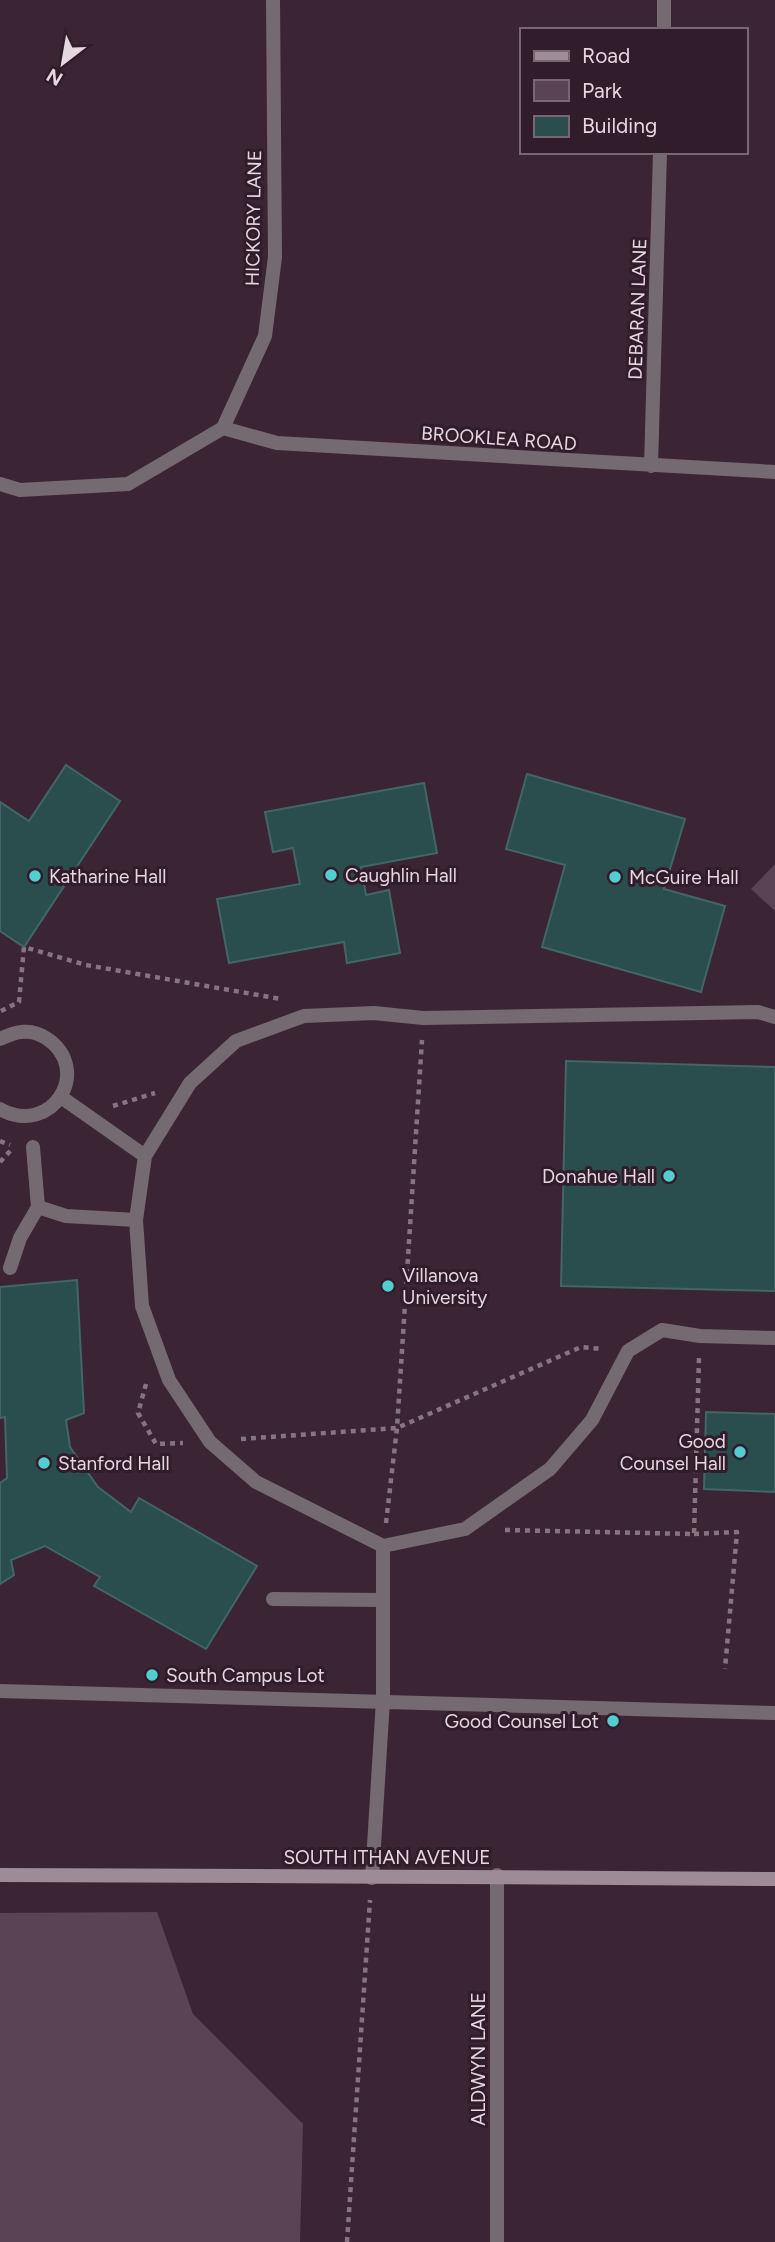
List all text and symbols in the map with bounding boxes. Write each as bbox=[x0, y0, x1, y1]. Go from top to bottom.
north arrow bbox=[28, 28, 98, 98]
legend bbox=[520, 28, 747, 154]
text: Road bbox=[582, 43, 630, 68]
text: N bbox=[42, 64, 67, 91]
text: Park bbox=[582, 78, 623, 103]
text: Building bbox=[582, 113, 657, 138]
street label: HICKORY LANE bbox=[241, 150, 266, 286]
street label: DEBARAN LANE bbox=[624, 238, 651, 380]
street label: BROOKLEA ROAD bbox=[420, 422, 577, 455]
place label: Caughlin Hall bbox=[345, 864, 457, 887]
place label: Katharine Hall bbox=[49, 865, 166, 888]
place label: McGuire Hall bbox=[629, 866, 739, 889]
marker: Caughlin Hall bbox=[323, 867, 339, 883]
marker: Katharine Hall bbox=[27, 868, 43, 884]
marker: McGuire Hall bbox=[607, 869, 623, 885]
place label: Donahue Hall bbox=[542, 1165, 655, 1188]
marker: Donahue Hall bbox=[661, 1168, 677, 1184]
place label: Villanova University bbox=[402, 1264, 487, 1309]
marker: Villanova University bbox=[380, 1278, 396, 1294]
place label: Good Counsel Hall bbox=[620, 1430, 726, 1475]
marker: Good Counsel Hall bbox=[732, 1444, 748, 1460]
place label: Stanford Hall bbox=[58, 1452, 170, 1475]
marker: Stanford Hall bbox=[36, 1455, 52, 1471]
place label: South Campus Lot bbox=[166, 1664, 325, 1687]
marker: South Campus Lot bbox=[144, 1667, 160, 1683]
place label: Good Counsel Lot bbox=[445, 1710, 599, 1733]
marker: Good Counsel Lot bbox=[605, 1713, 621, 1729]
street label: SOUTH ITHAN AVENUE bbox=[283, 1846, 491, 1869]
street label: ALDWYN LANE bbox=[467, 1992, 490, 2126]

